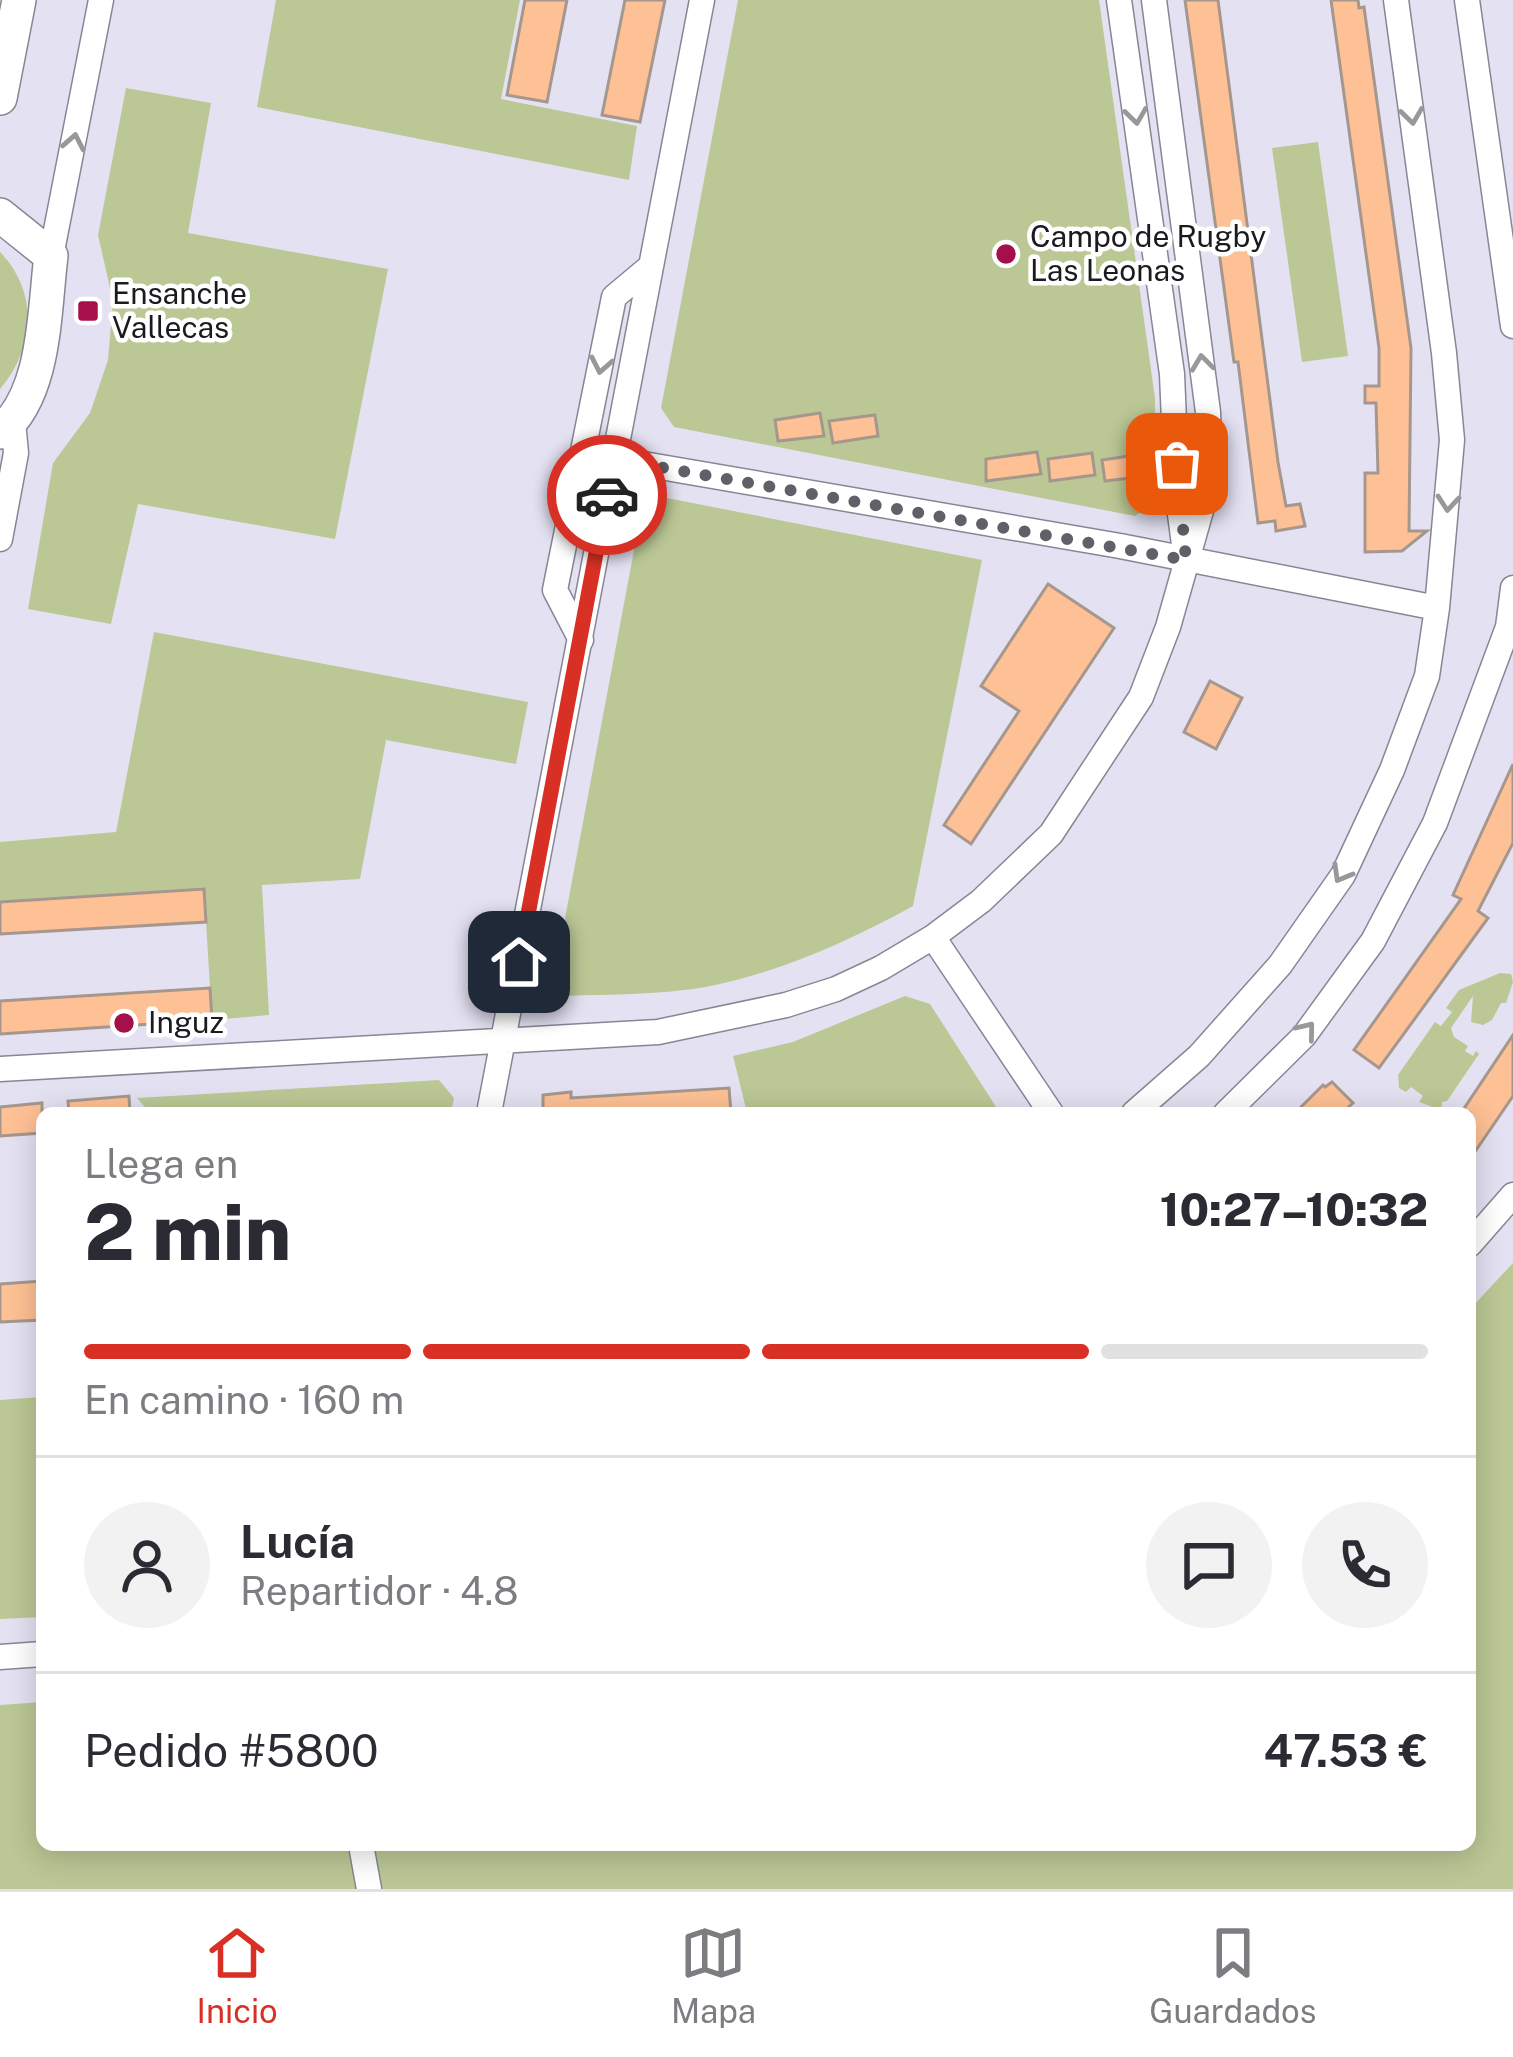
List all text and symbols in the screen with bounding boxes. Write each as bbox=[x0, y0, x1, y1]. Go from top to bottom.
one-way arrow bbox=[1122, 106, 1148, 126]
one-way arrow bbox=[1398, 106, 1424, 126]
one-way arrow bbox=[60, 132, 86, 152]
place label: Campo de Rugby Las Leonas bbox=[1030, 218, 1266, 288]
marker: Campo de Rugby Las Leonas bbox=[993, 241, 1019, 267]
place label: Ensanche Vallecas bbox=[112, 275, 247, 345]
marker: Ensanche Vallecas bbox=[75, 298, 101, 324]
one-way arrow bbox=[1189, 353, 1215, 373]
one-way arrow bbox=[589, 354, 615, 374]
pin bbox=[1126, 413, 1228, 515]
icon: bag bbox=[1144, 431, 1210, 497]
courier bbox=[547, 435, 667, 555]
icon: car bbox=[574, 462, 640, 528]
one-way arrow bbox=[1435, 494, 1461, 513]
one-way arrow bbox=[1332, 861, 1355, 883]
pin bbox=[468, 911, 570, 1013]
icon: home bbox=[486, 929, 552, 995]
place label: Inguz bbox=[148, 1004, 224, 1040]
marker: Inguz bbox=[111, 1010, 137, 1036]
one-way arrow bbox=[1293, 1021, 1315, 1043]
text: Llega en bbox=[84, 1141, 238, 1187]
text: 10:27–10:32 bbox=[1160, 1183, 1428, 1236]
text: 2 min bbox=[84, 1186, 291, 1278]
text: En camino · 160 m bbox=[84, 1377, 404, 1423]
button: person bbox=[84, 1502, 210, 1628]
button: chat bbox=[1146, 1502, 1272, 1628]
button: phone bbox=[1302, 1502, 1428, 1628]
text: Lucía bbox=[240, 1515, 355, 1568]
text: Repartidor · 4.8 bbox=[240, 1568, 519, 1614]
text: Pedido #5800 bbox=[84, 1724, 379, 1777]
text: 47.53 € bbox=[1264, 1724, 1428, 1777]
tab: Inicio bbox=[197, 1920, 278, 2030]
tab: Mapa bbox=[671, 1920, 756, 2030]
tab: Guardados bbox=[1149, 1920, 1316, 2030]

